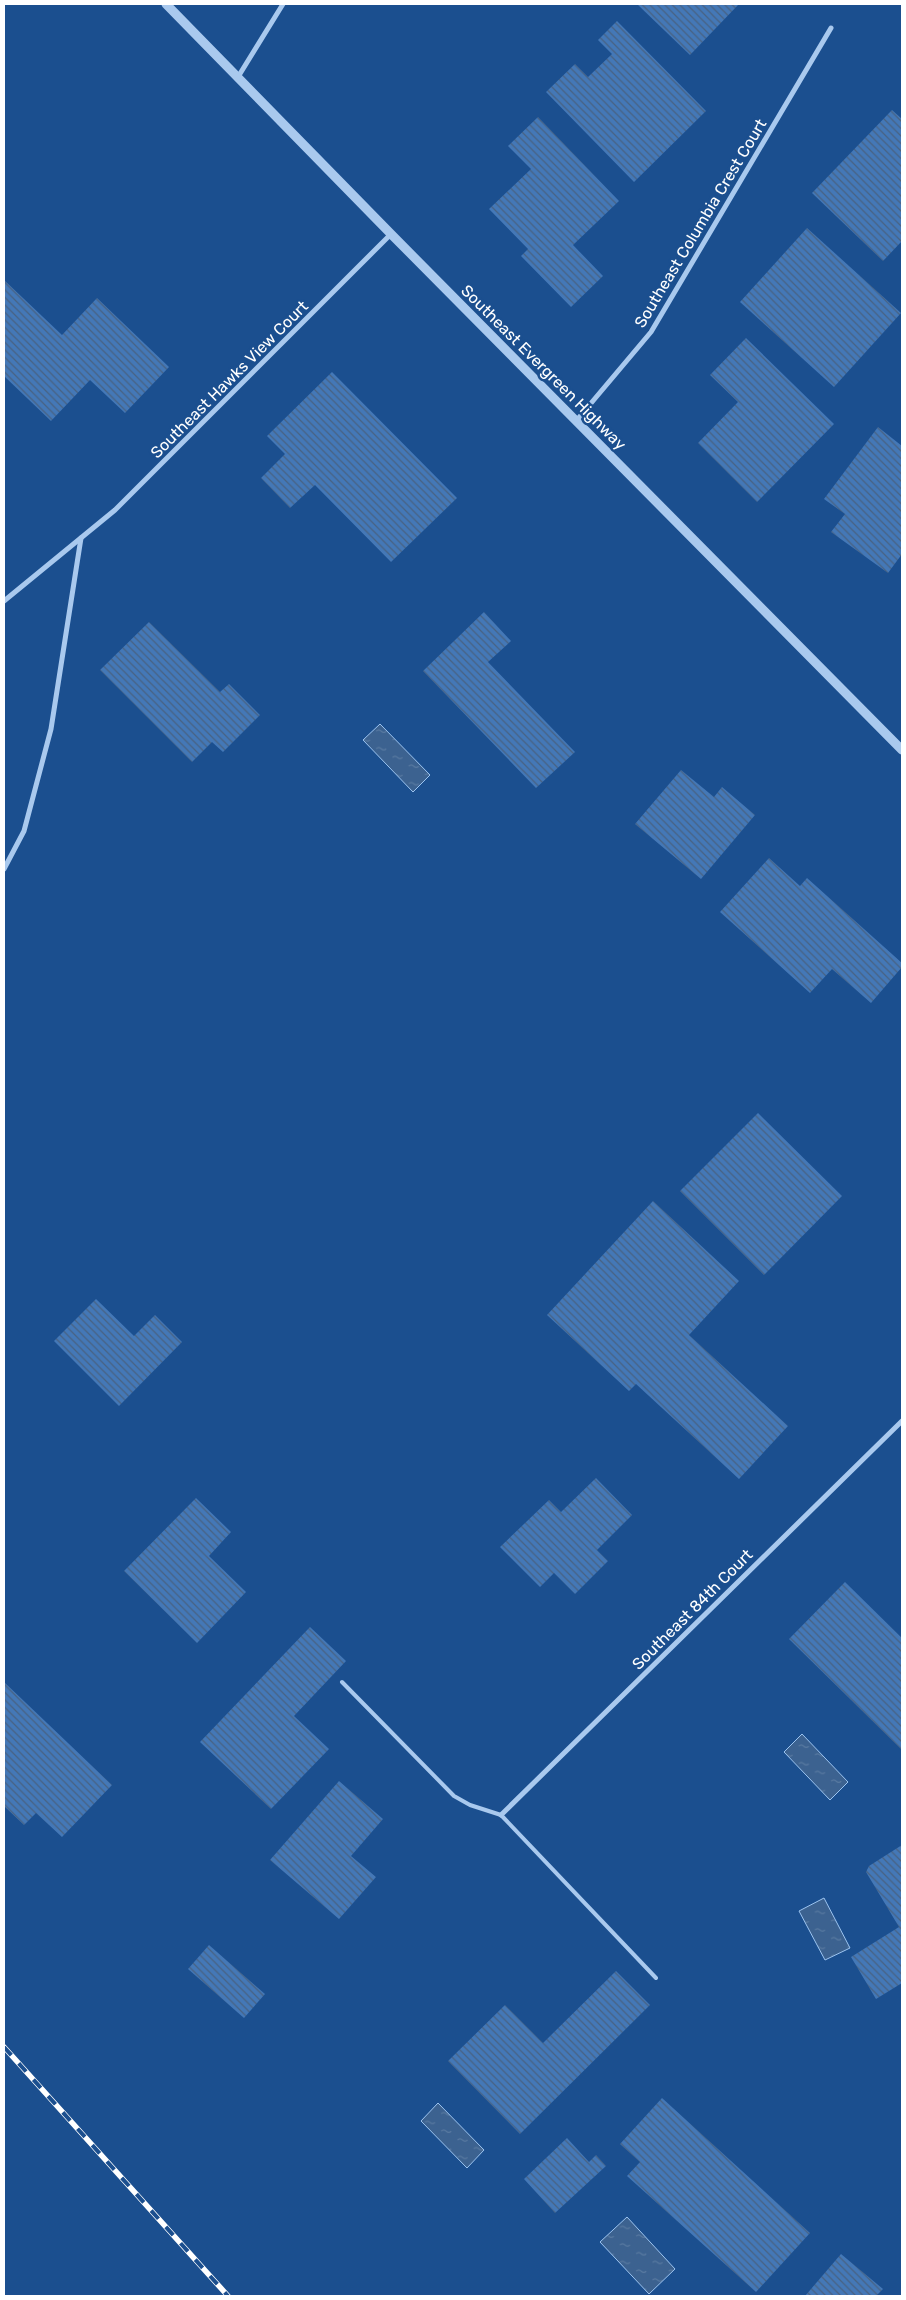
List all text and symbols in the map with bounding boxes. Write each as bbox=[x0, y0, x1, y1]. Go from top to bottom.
street label: Southeast Columbia Crest Court bbox=[630, 115, 770, 331]
street label: Southeast Evergreen Highway bbox=[457, 281, 630, 454]
street label: Southeast Hawks View Court bbox=[147, 297, 312, 462]
street label: Southeast 84th Court bbox=[628, 1545, 757, 1674]

